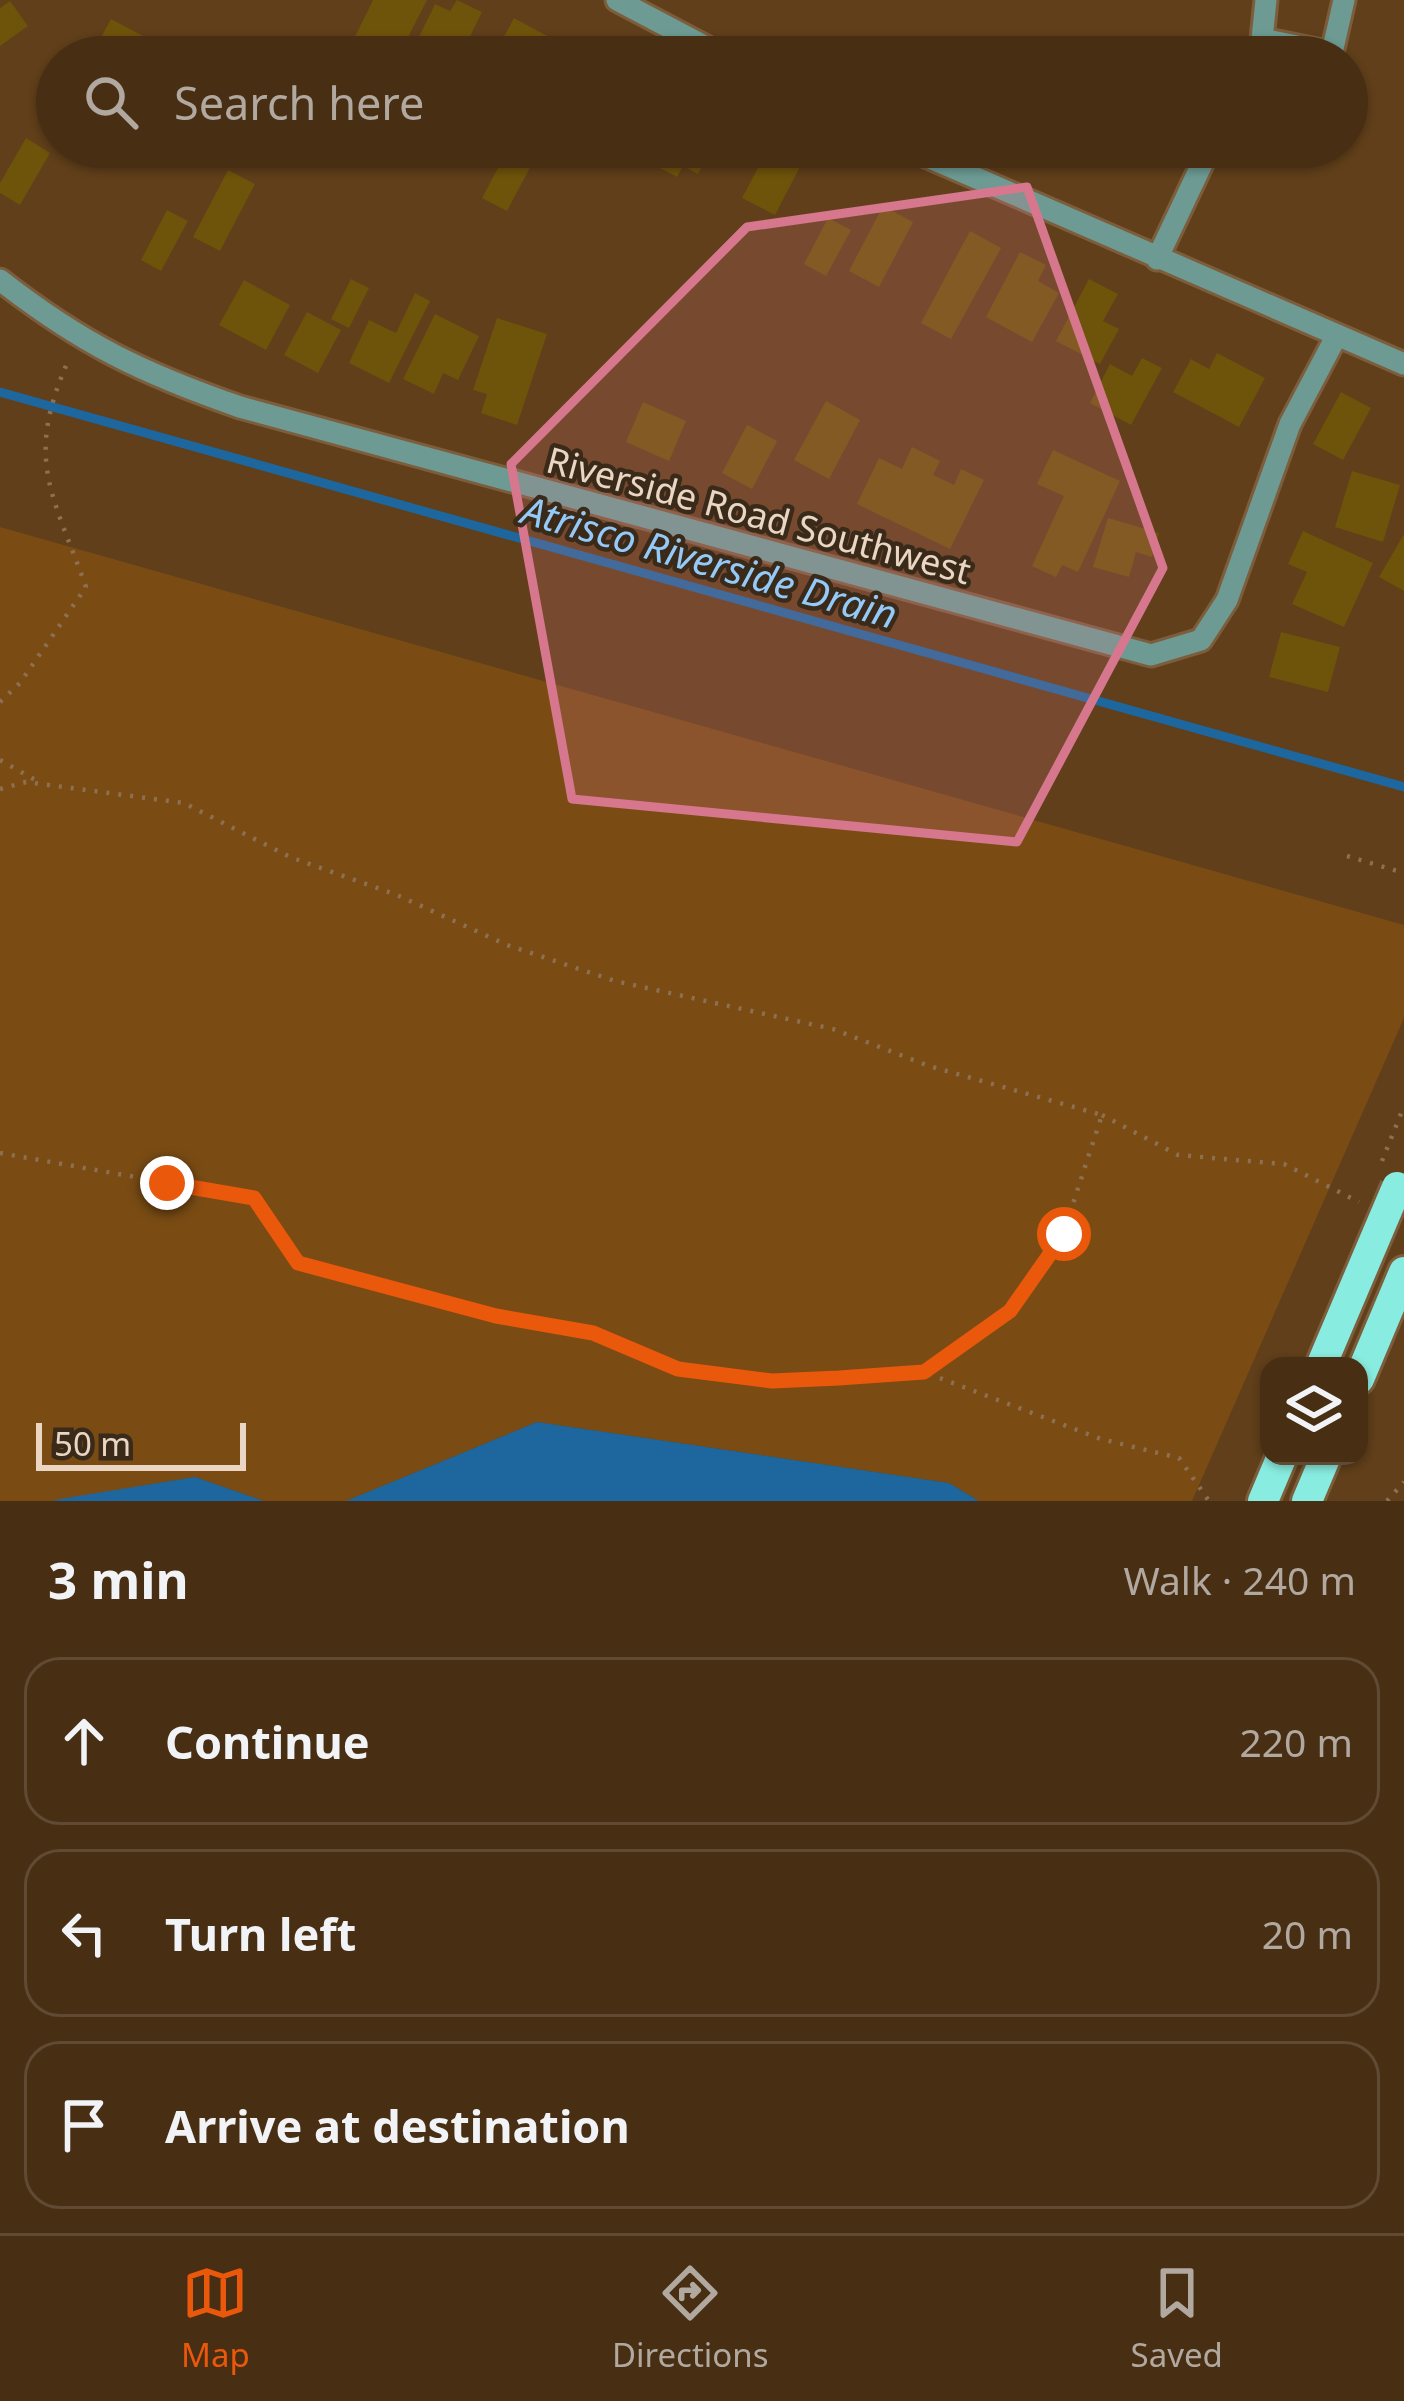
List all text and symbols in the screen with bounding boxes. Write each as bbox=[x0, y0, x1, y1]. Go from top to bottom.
search box bbox=[36, 36, 1368, 168]
icon: search bbox=[78, 69, 144, 135]
text: Search here bbox=[174, 72, 424, 133]
street label: Riverside Road Southwest bbox=[541, 435, 977, 595]
water label: Atrisco Riverside Drain bbox=[514, 481, 903, 640]
route end bbox=[140, 1156, 194, 1210]
route start bbox=[1037, 1207, 1091, 1261]
map controls bbox=[1260, 1357, 1368, 1465]
button: layers bbox=[1260, 1357, 1368, 1465]
scale bar bbox=[36, 1417, 246, 1470]
text: 50 m bbox=[54, 1421, 131, 1466]
text: 3 min bbox=[48, 1544, 189, 1614]
text: Walk · 240 m bbox=[1123, 1553, 1356, 1606]
icon: ahead bbox=[51, 1708, 117, 1774]
text: Continue bbox=[165, 1711, 370, 1772]
text: 220 m bbox=[1239, 1715, 1353, 1768]
icon: left bbox=[51, 1900, 117, 1966]
text: Turn left bbox=[165, 1903, 356, 1964]
text: 20 m bbox=[1262, 1907, 1353, 1960]
icon: arrive bbox=[51, 2092, 117, 2158]
text: Arrive at destination bbox=[165, 2095, 630, 2156]
tab: Map bbox=[181, 2260, 250, 2377]
tab: Directions bbox=[612, 2260, 769, 2377]
tab: Saved bbox=[1131, 2260, 1223, 2377]

